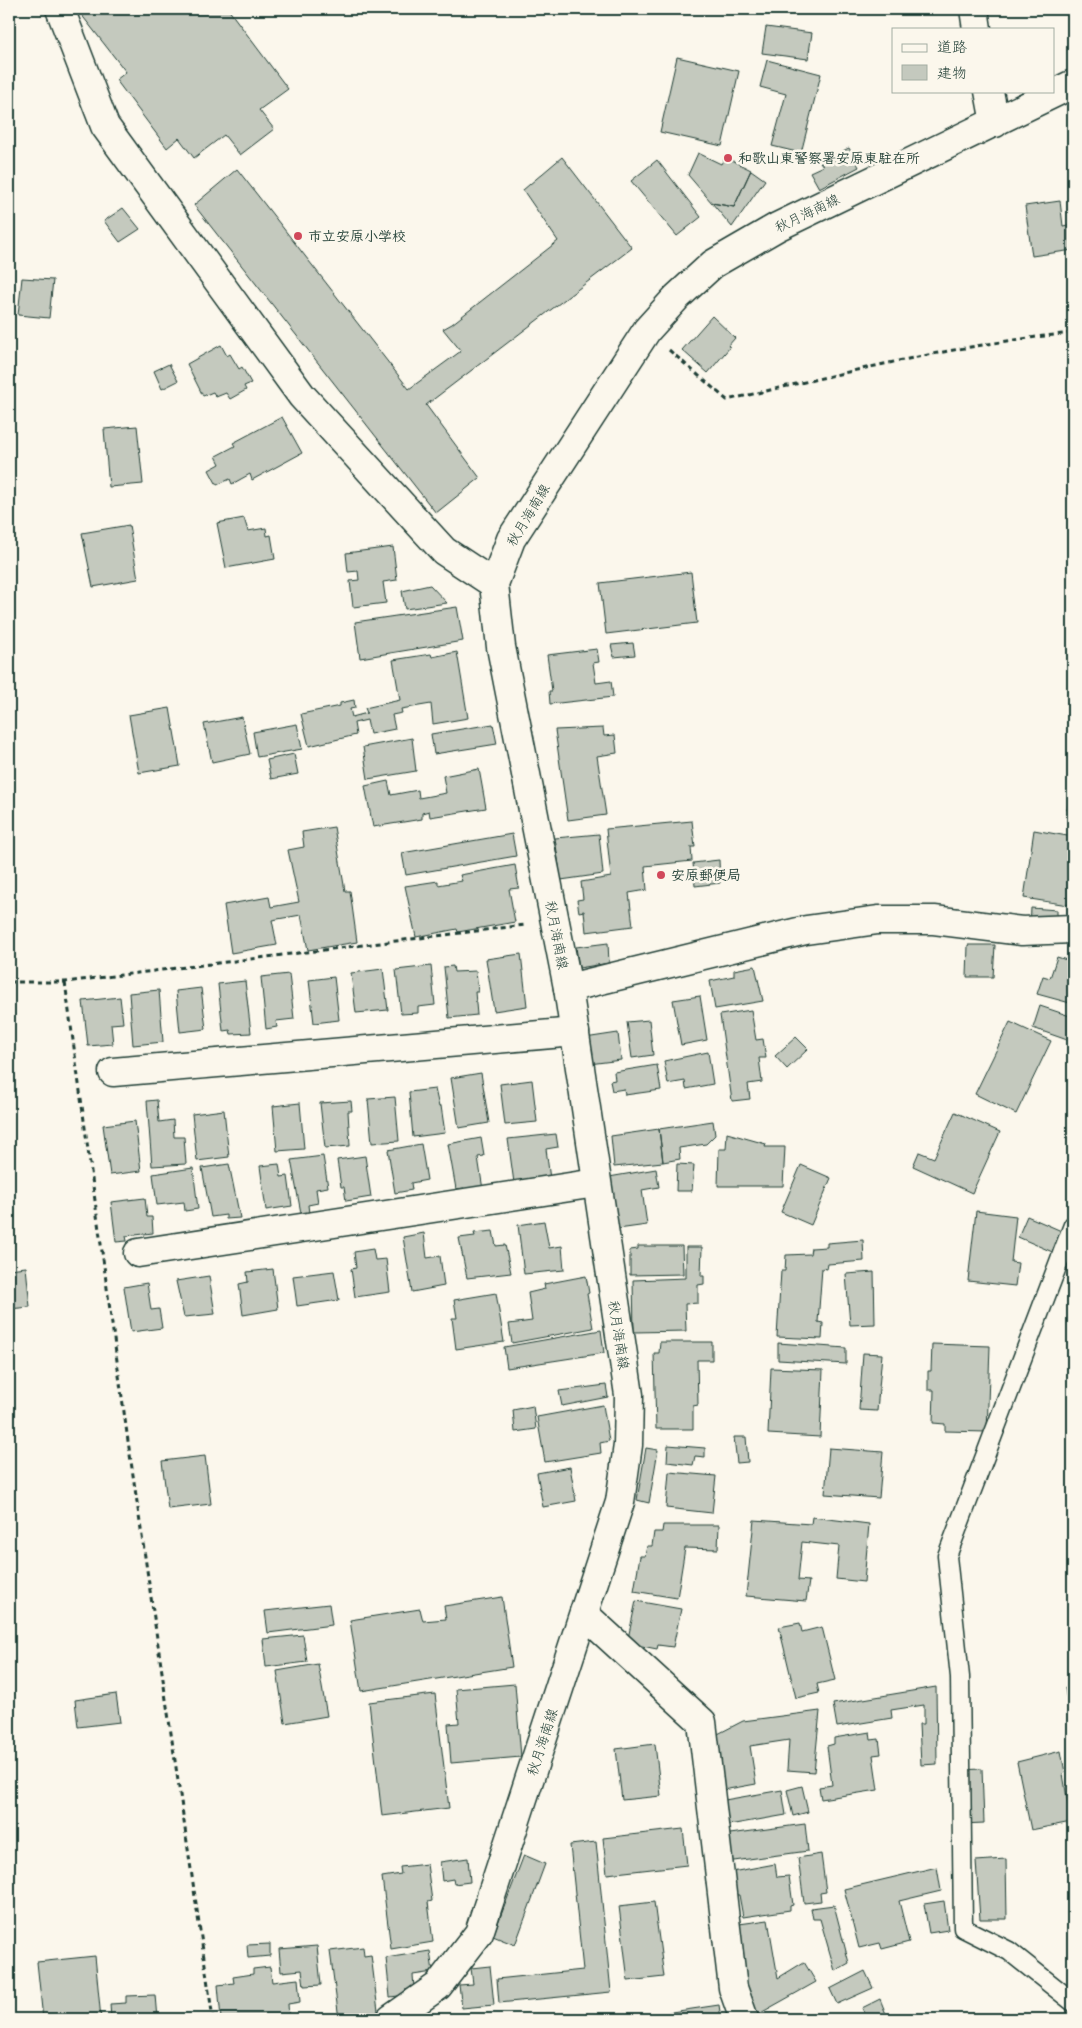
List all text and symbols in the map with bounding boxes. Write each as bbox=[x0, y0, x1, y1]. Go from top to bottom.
legend bbox=[892, 28, 1054, 92]
text: 道路 bbox=[937, 40, 967, 58]
text: 建物 bbox=[937, 66, 967, 84]
place label: 和歌山東警察署安原東駐在所 bbox=[738, 151, 920, 169]
marker: 和歌山東警察署安原東駐在所 bbox=[722, 152, 734, 164]
street label: 秋月海南線 bbox=[773, 192, 843, 238]
place label: 市立安原小学校 bbox=[308, 229, 406, 247]
marker: 市立安原小学校 bbox=[292, 230, 304, 242]
street label: 秋月海南線 bbox=[505, 482, 555, 551]
place label: 安原郵便局 bbox=[671, 868, 741, 886]
marker: 安原郵便局 bbox=[655, 869, 667, 881]
street label: 秋月海南線 bbox=[540, 899, 570, 971]
street label: 秋月海南線 bbox=[603, 1299, 630, 1371]
street label: 秋月海南線 bbox=[525, 1707, 563, 1779]

